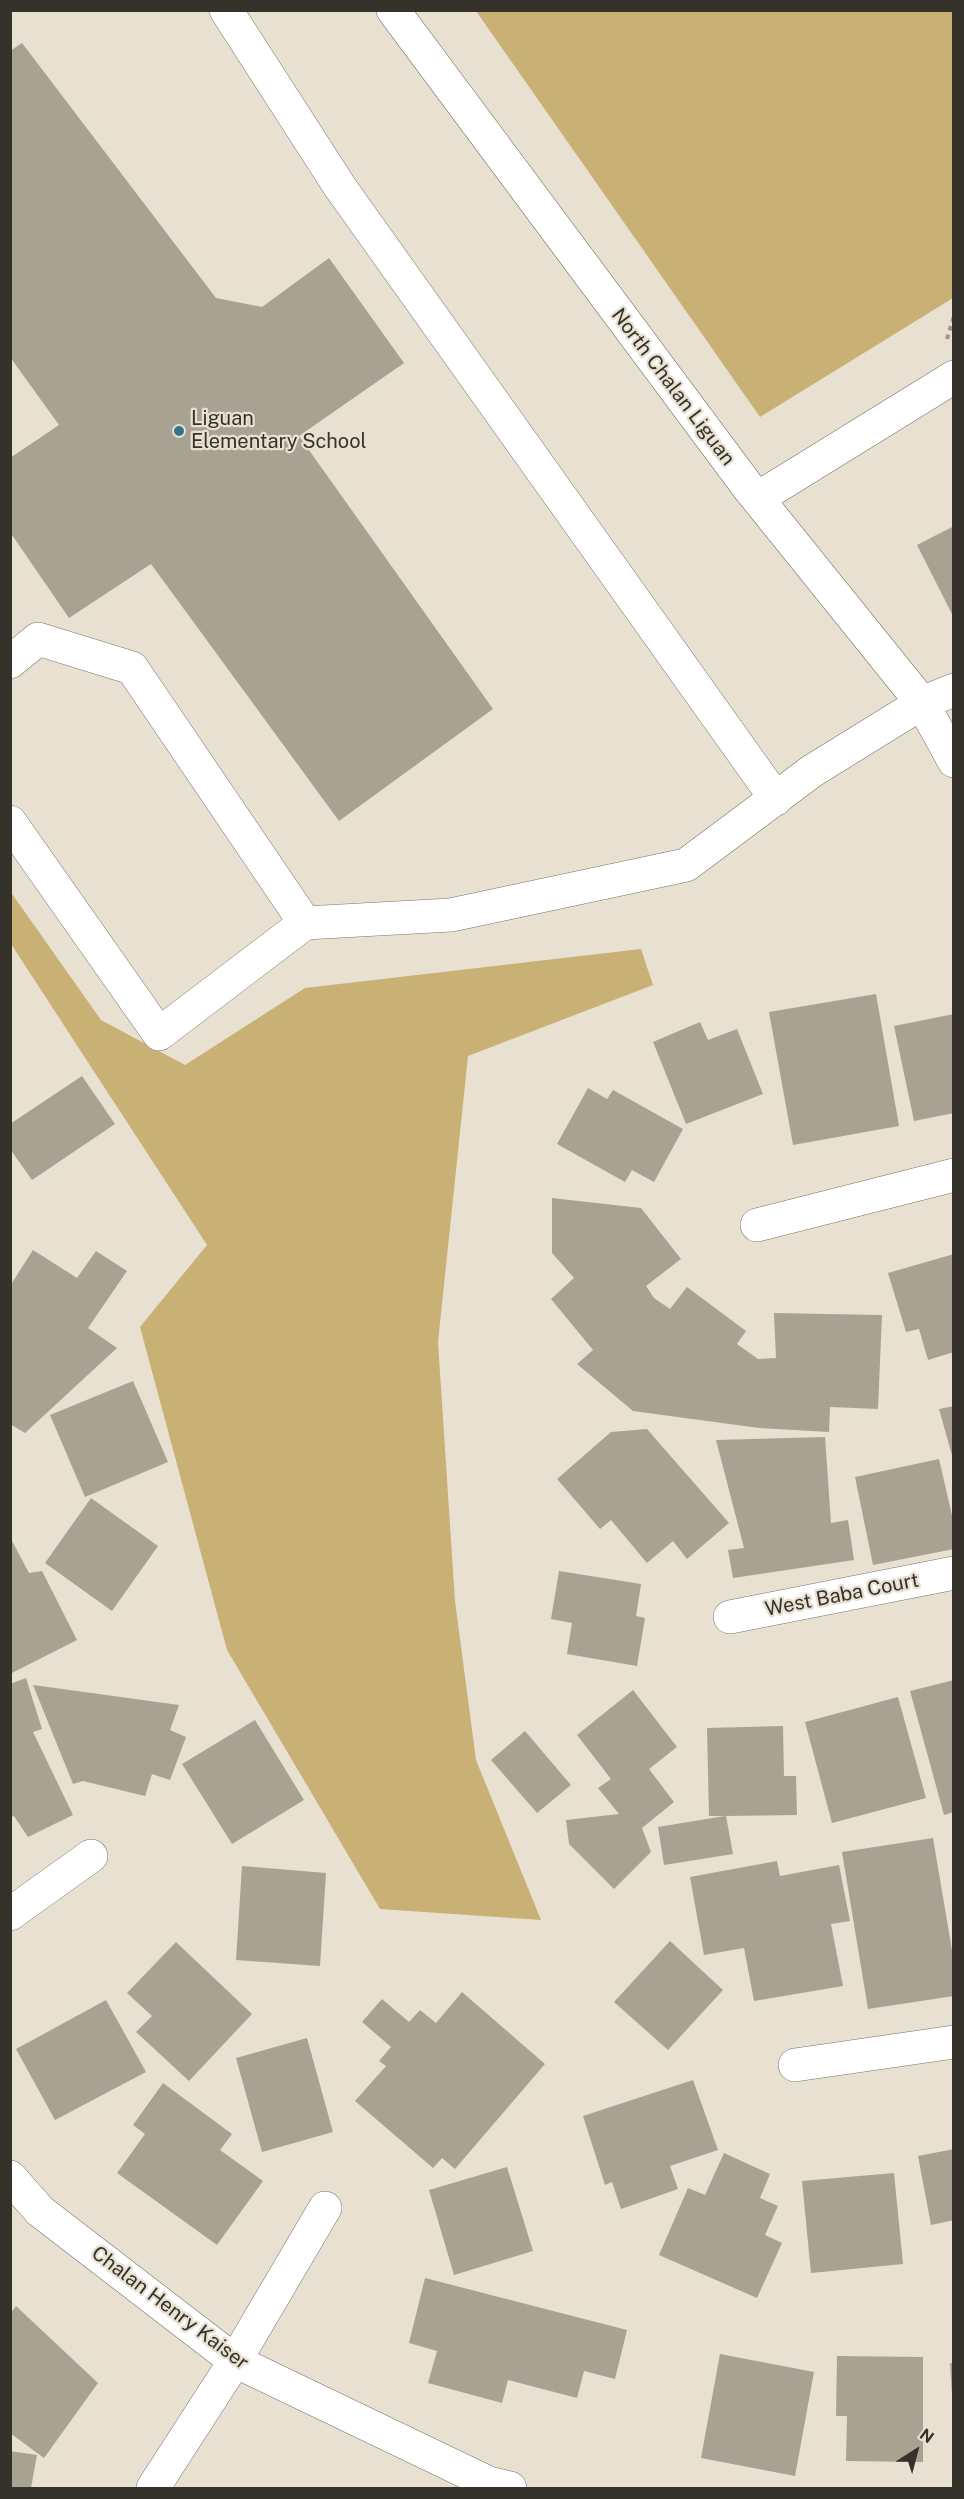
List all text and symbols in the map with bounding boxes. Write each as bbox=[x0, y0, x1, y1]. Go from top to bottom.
street label: North Chalan Liguan bbox=[606, 304, 740, 470]
place label: Liguan Elementary School bbox=[191, 407, 367, 454]
marker: Liguan Elementary School bbox=[172, 424, 186, 438]
street label: West Baba Court bbox=[763, 1568, 921, 1622]
street label: Chalan Henry Kaiser bbox=[87, 2241, 253, 2375]
north arrow bbox=[886, 2421, 946, 2481]
text: N bbox=[916, 2425, 938, 2447]

